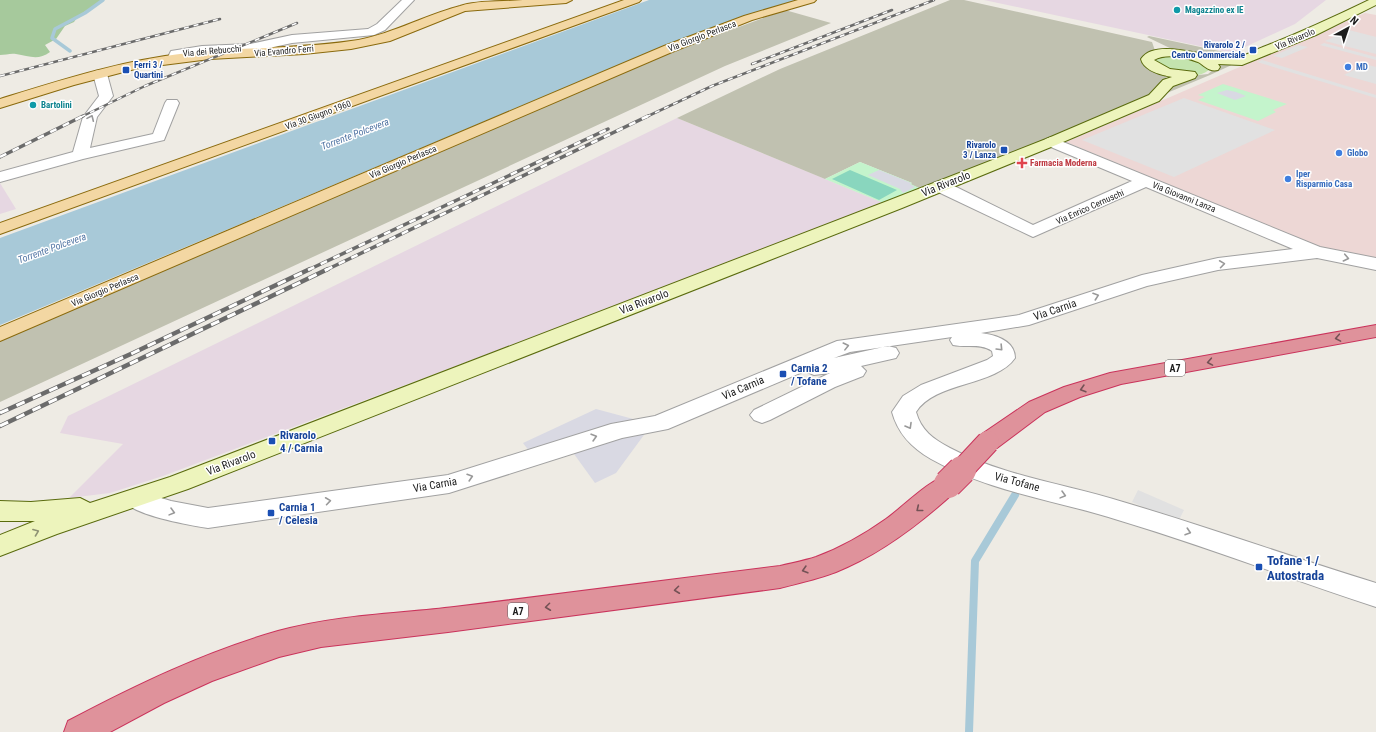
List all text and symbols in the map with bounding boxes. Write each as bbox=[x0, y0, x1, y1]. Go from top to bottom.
marker: Magazzino ex IE bbox=[1172, 5, 1182, 15]
place label: Magazzino ex IE bbox=[1185, 5, 1244, 15]
north arrow bbox=[1328, 8, 1368, 48]
text: N bbox=[1347, 14, 1361, 28]
street label: Via Giorgio Perlasca bbox=[667, 18, 737, 54]
street label: Via Rivarolo bbox=[1274, 26, 1317, 52]
place label: Rivarolo 2 / Centro Commerciale bbox=[1172, 40, 1246, 60]
street label: Via dei Rebucchi bbox=[182, 43, 242, 59]
street label: Via Evandro Ferri bbox=[254, 43, 314, 59]
marker: Rivarolo 2 / Centro Commerciale bbox=[1248, 45, 1258, 55]
place label: Ferri 3 / Quartini bbox=[134, 60, 163, 80]
marker: MD bbox=[1343, 62, 1353, 72]
place label: MD bbox=[1356, 62, 1368, 72]
marker: Ferri 3 / Quartini bbox=[121, 65, 131, 75]
street label: Via 30 Giugno 1960 bbox=[284, 98, 352, 132]
marker: Bartolini bbox=[28, 100, 38, 110]
place label: Bartolini bbox=[41, 100, 72, 110]
one-way arrow bbox=[86, 115, 94, 122]
water label: Torrente Polcevera bbox=[320, 116, 391, 152]
place label: Rivarolo 3 / Lanza bbox=[963, 140, 997, 160]
street label: Via Giorgio Perlasca bbox=[368, 143, 438, 181]
marker: Rivarolo 3 / Lanza bbox=[999, 145, 1009, 155]
marker: Globo bbox=[1334, 148, 1344, 158]
place label: Globo bbox=[1347, 148, 1368, 158]
marker: Farmacia Moderna bbox=[1017, 158, 1027, 168]
place label: Farmacia Moderna bbox=[1030, 158, 1097, 168]
street label: Via Rivarolo bbox=[920, 168, 973, 200]
place label: Iper Risparmio Casa bbox=[1296, 169, 1352, 189]
marker: Iper Risparmio Casa bbox=[1283, 174, 1293, 184]
street label: Via Giovanni Lanza bbox=[1151, 180, 1217, 214]
street label: Via Enrico Cernuschi bbox=[1054, 188, 1126, 226]
water label: Torrente Polcevera bbox=[16, 230, 88, 265]
one-way arrow bbox=[1343, 253, 1350, 262]
one-way arrow bbox=[1219, 260, 1225, 269]
street label: Via Giorgio Perlasca bbox=[70, 271, 140, 309]
street label: Via Rivarolo bbox=[618, 287, 671, 317]
one-way arrow bbox=[1093, 293, 1100, 301]
street label: Via Carnia bbox=[1032, 297, 1078, 323]
one-way arrow bbox=[1335, 334, 1341, 342]
one-way arrow bbox=[842, 342, 849, 351]
one-way arrow bbox=[995, 343, 1002, 351]
one-way arrow bbox=[1207, 357, 1213, 365]
road number: A7 bbox=[1165, 360, 1185, 376]
place label: Carnia 2 / Tofane bbox=[791, 362, 828, 388]
marker: Carnia 2 / Tofane bbox=[778, 369, 788, 379]
street label: Via Carnia bbox=[720, 373, 766, 403]
one-way arrow bbox=[1079, 384, 1086, 393]
one-way arrow bbox=[905, 422, 912, 429]
place label: Rivarolo 4 / Carnia bbox=[280, 429, 323, 455]
one-way arrow bbox=[590, 433, 597, 442]
marker: Rivarolo 4 / Carnia bbox=[267, 436, 277, 446]
street label: Via Rivarolo bbox=[205, 448, 258, 478]
street label: Via Tofane bbox=[993, 470, 1041, 494]
one-way arrow bbox=[466, 474, 473, 482]
street label: Via Carnia bbox=[412, 475, 458, 495]
one-way arrow bbox=[1059, 490, 1066, 499]
one-way arrow bbox=[325, 497, 331, 506]
place label: Carnia 1 / Celesia bbox=[279, 501, 318, 527]
one-way arrow bbox=[916, 505, 923, 512]
one-way arrow bbox=[168, 507, 175, 516]
marker: Carnia 1 / Celesia bbox=[266, 508, 276, 518]
one-way arrow bbox=[1184, 527, 1191, 536]
one-way arrow bbox=[33, 528, 40, 536]
place label: Tofane 1 / Autostrada bbox=[1267, 553, 1324, 583]
marker: Tofane 1 / Autostrada bbox=[1254, 562, 1264, 572]
one-way arrow bbox=[801, 565, 808, 574]
one-way arrow bbox=[673, 585, 680, 594]
one-way arrow bbox=[545, 602, 551, 611]
road number: A7 bbox=[508, 603, 528, 619]

